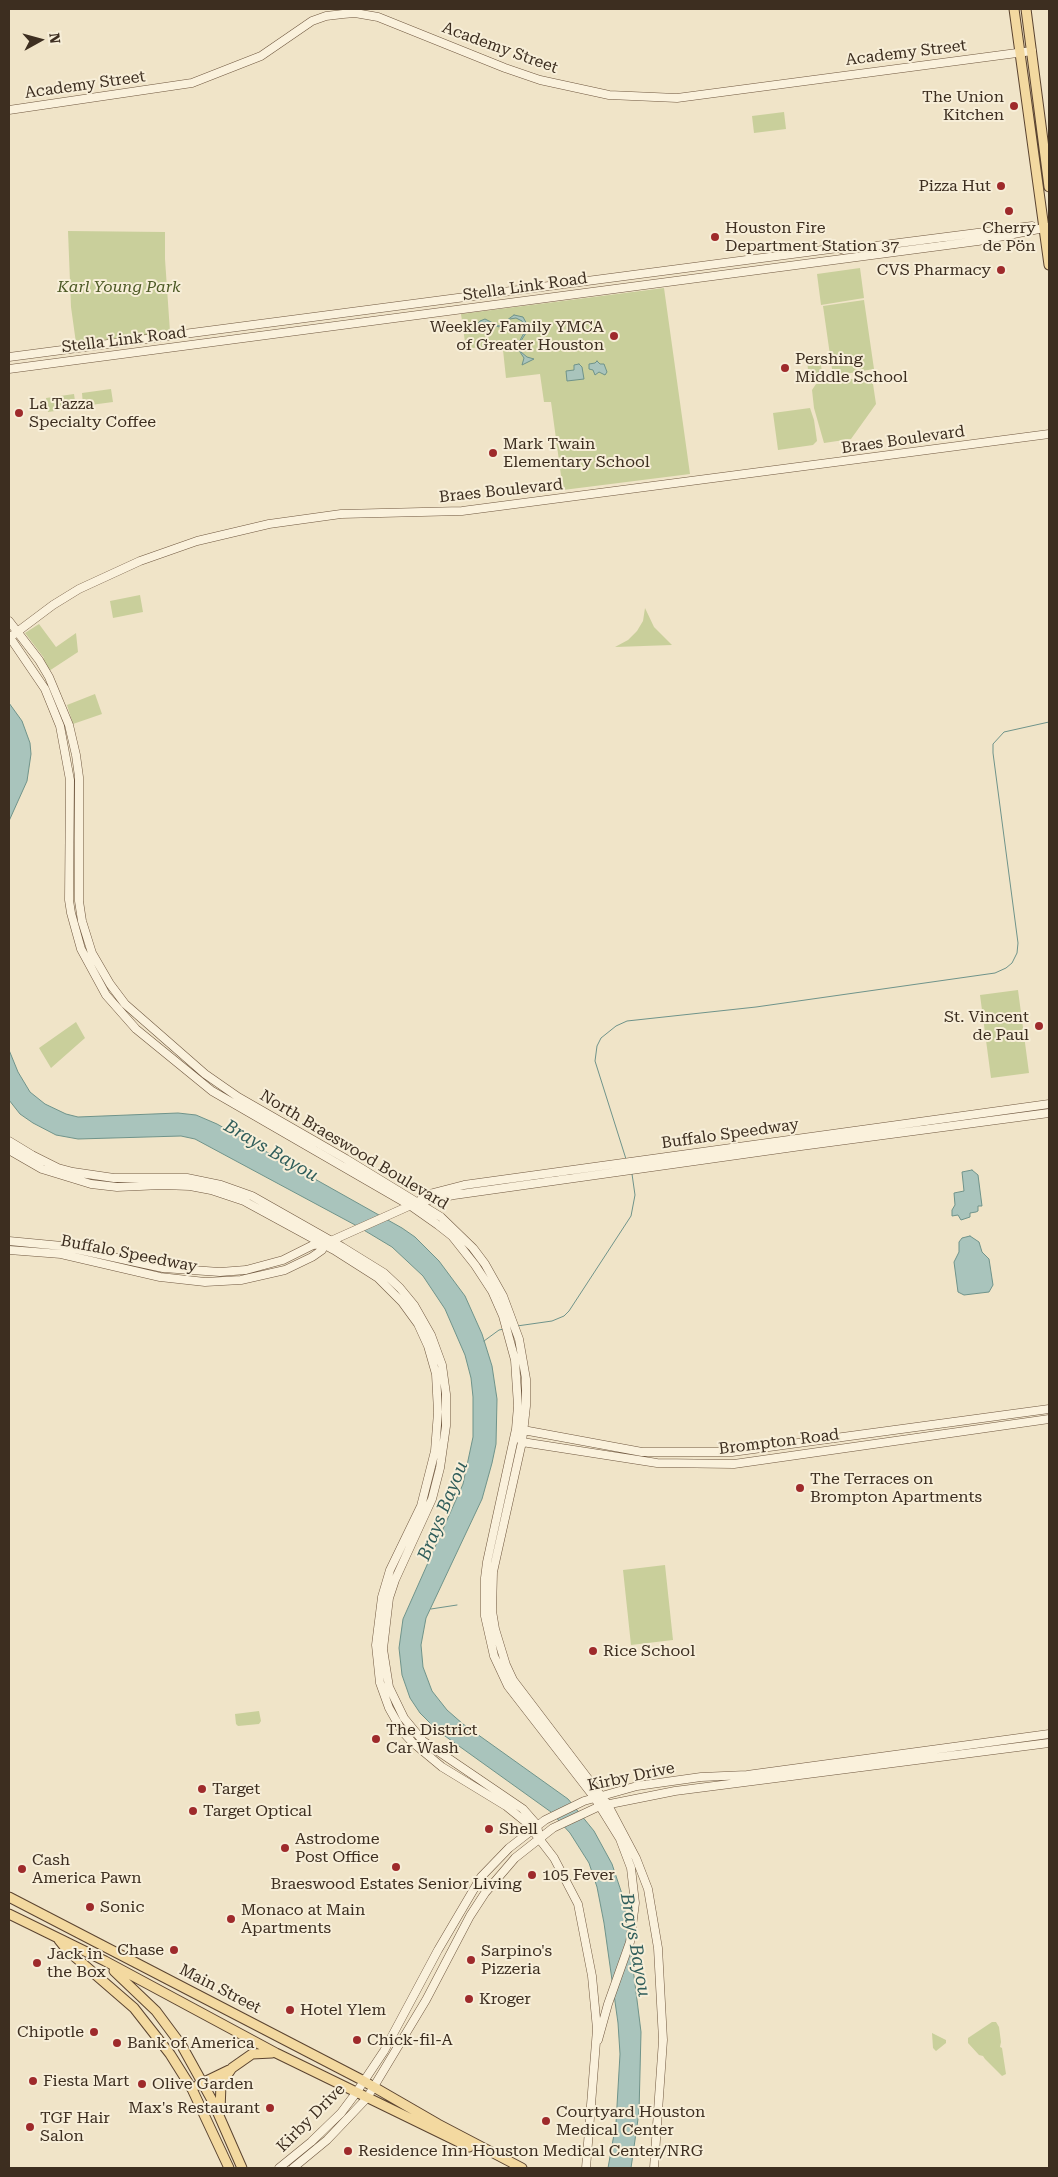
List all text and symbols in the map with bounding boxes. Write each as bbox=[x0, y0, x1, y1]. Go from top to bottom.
north arrow bbox=[15, 15, 65, 65]
street label: Academy Street bbox=[440, 18, 560, 78]
text: N bbox=[46, 32, 63, 44]
street label: Academy Street bbox=[845, 36, 967, 70]
street label: Academy Street bbox=[24, 67, 146, 103]
place label: The Union Kitchen bbox=[922, 87, 1004, 125]
marker: The Union Kitchen bbox=[1008, 100, 1020, 112]
place label: Pizza Hut bbox=[919, 176, 991, 196]
marker: Pizza Hut bbox=[995, 180, 1007, 192]
marker: Cherry de Pön bbox=[1003, 205, 1015, 217]
place label: Houston Fire Department Station 37 bbox=[725, 218, 899, 256]
place label: Cherry de Pön bbox=[982, 218, 1036, 256]
marker: Houston Fire Department Station 37 bbox=[709, 231, 721, 243]
place label: CVS Pharmacy bbox=[877, 260, 991, 280]
marker: CVS Pharmacy bbox=[995, 264, 1007, 276]
street label: Stella Link Road bbox=[462, 269, 588, 305]
park label: Karl Young Park bbox=[57, 277, 181, 297]
place label: Weekley Family YMCA of Greater Houston bbox=[430, 317, 604, 355]
street label: Stella Link Road bbox=[61, 323, 187, 357]
marker: Weekley Family YMCA of Greater Houston bbox=[608, 330, 620, 342]
place label: Pershing Middle School bbox=[795, 349, 908, 387]
marker: Pershing Middle School bbox=[779, 362, 791, 374]
place label: La Tazza Specialty Coffee bbox=[29, 394, 156, 432]
marker: La Tazza Specialty Coffee bbox=[13, 407, 25, 419]
street label: Braes Boulevard bbox=[840, 422, 966, 458]
place label: Mark Twain Elementary School bbox=[503, 434, 650, 472]
marker: Mark Twain Elementary School bbox=[487, 447, 499, 459]
street label: Braes Boulevard bbox=[438, 475, 564, 507]
place label: St. Vincent de Paul bbox=[944, 1007, 1029, 1045]
marker: St. Vincent de Paul bbox=[1033, 1020, 1045, 1032]
street label: North Braeswood Boulevard bbox=[256, 1086, 452, 1214]
water label: Brays Bayou bbox=[220, 1115, 322, 1187]
street label: Buffalo Speedway bbox=[660, 1115, 800, 1153]
street label: Buffalo Speedway bbox=[59, 1231, 199, 1277]
street label: Brompton Road bbox=[718, 1425, 840, 1459]
water label: Brays Bayou bbox=[413, 1458, 473, 1564]
place label: The Terraces on Brompton Apartments bbox=[810, 1469, 982, 1507]
marker: The Terraces on Brompton Apartments bbox=[794, 1482, 806, 1494]
place label: Rice School bbox=[603, 1641, 695, 1661]
marker: Rice School bbox=[587, 1645, 599, 1657]
place label: The District Car Wash bbox=[386, 1720, 478, 1758]
marker: The District Car Wash bbox=[370, 1733, 382, 1745]
street label: Kirby Drive bbox=[586, 1758, 676, 1796]
place label: Target bbox=[212, 1779, 260, 1799]
marker: Target bbox=[196, 1783, 208, 1795]
place label: Target Optical bbox=[203, 1801, 312, 1821]
marker: Target Optical bbox=[187, 1805, 199, 1817]
place label: Shell bbox=[499, 1819, 538, 1839]
marker: Shell bbox=[483, 1823, 495, 1835]
place label: Astrodome Post Office bbox=[295, 1829, 380, 1867]
marker: Astrodome Post Office bbox=[279, 1842, 291, 1854]
place label: Cash America Pawn bbox=[32, 1850, 142, 1888]
marker: Braeswood Estates Senior Living bbox=[390, 1861, 402, 1873]
marker: Cash America Pawn bbox=[16, 1863, 28, 1875]
place label: 105 Fever bbox=[542, 1865, 615, 1885]
marker: 105 Fever bbox=[526, 1869, 538, 1881]
place label: Braeswood Estates Senior Living bbox=[270, 1874, 522, 1894]
water label: Brays Bayou bbox=[615, 1891, 655, 1999]
place label: Sonic bbox=[100, 1897, 144, 1917]
place label: Monaco at Main Apartments bbox=[241, 1900, 365, 1938]
marker: Sonic bbox=[84, 1901, 96, 1913]
marker: Monaco at Main Apartments bbox=[225, 1913, 237, 1925]
place label: Chase bbox=[117, 1940, 164, 1960]
place label: Sarpino's Pizzeria bbox=[481, 1941, 552, 1979]
place label: Jack in the Box bbox=[47, 1944, 106, 1982]
marker: Chase bbox=[168, 1944, 180, 1956]
marker: Sarpino's Pizzeria bbox=[465, 1954, 477, 1966]
marker: Jack in the Box bbox=[31, 1957, 43, 1969]
street label: Main Street bbox=[176, 1960, 264, 2018]
place label: Kroger bbox=[479, 1989, 531, 2009]
marker: Kroger bbox=[463, 1993, 475, 2005]
place label: Hotel Ylem bbox=[300, 2000, 386, 2020]
marker: Hotel Ylem bbox=[284, 2004, 296, 2016]
place label: Chipotle bbox=[17, 2022, 84, 2042]
marker: Chipotle bbox=[88, 2026, 100, 2038]
place label: Chick-fil-A bbox=[367, 2030, 453, 2050]
place label: Bank of America bbox=[127, 2033, 254, 2053]
marker: Chick-fil-A bbox=[351, 2034, 363, 2046]
marker: Bank of America bbox=[111, 2037, 123, 2049]
place label: Fiesta Mart bbox=[43, 2071, 129, 2091]
place label: Olive Garden bbox=[152, 2074, 254, 2094]
marker: Fiesta Mart bbox=[27, 2075, 39, 2087]
marker: Olive Garden bbox=[136, 2078, 148, 2090]
street label: Kirby Drive bbox=[273, 2080, 349, 2156]
place label: Max's Restaurant bbox=[128, 2098, 260, 2118]
marker: Max's Restaurant bbox=[264, 2102, 276, 2114]
place label: Courtyard Houston Medical Center bbox=[556, 2102, 705, 2140]
place label: TGF Hair Salon bbox=[40, 2108, 110, 2146]
marker: Courtyard Houston Medical Center bbox=[540, 2115, 552, 2127]
marker: TGF Hair Salon bbox=[24, 2121, 36, 2133]
place label: Residence Inn Houston Medical Center/NRG bbox=[358, 2141, 703, 2161]
marker: Residence Inn Houston Medical Center/NRG bbox=[342, 2145, 354, 2157]

